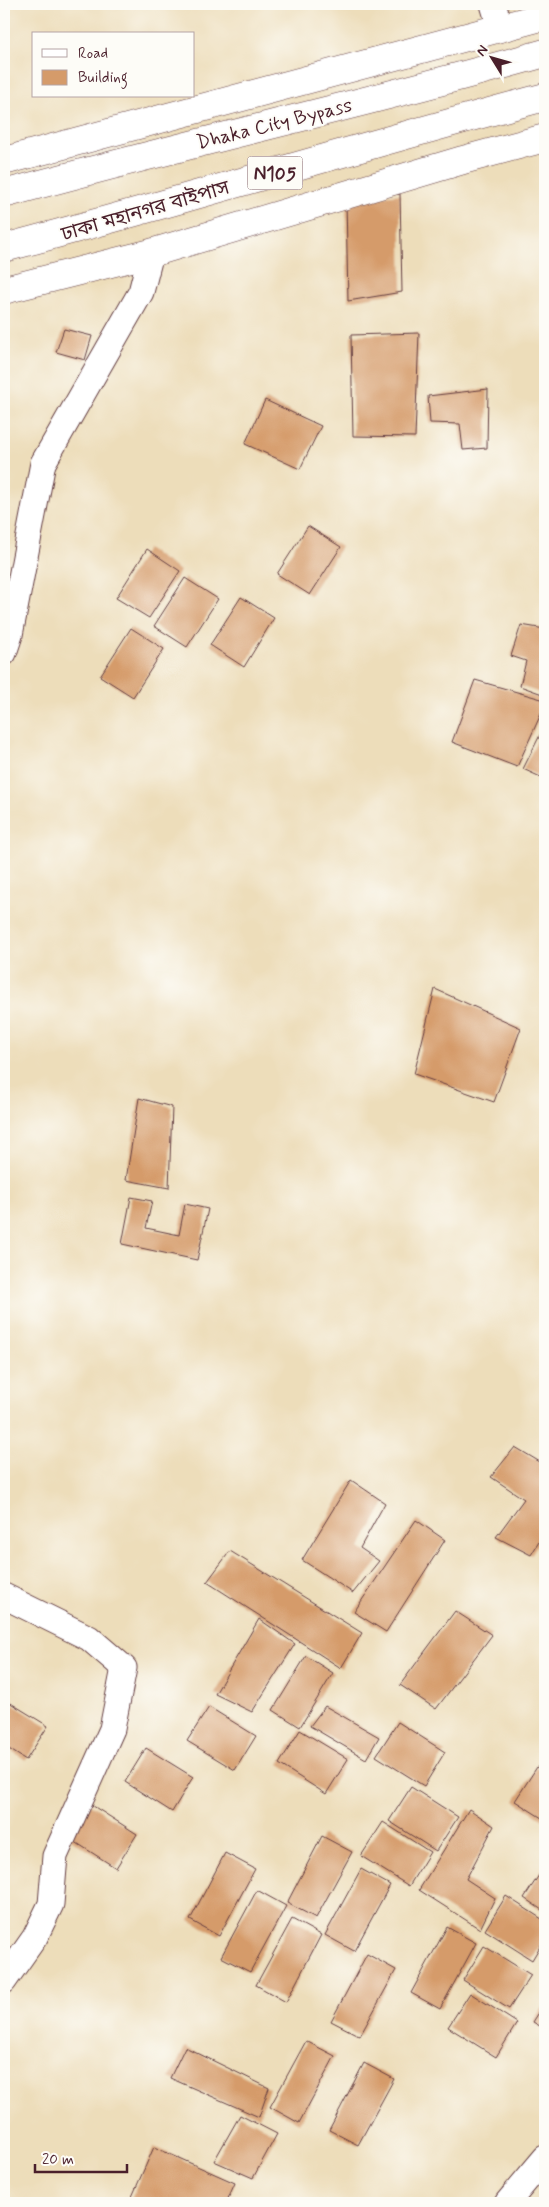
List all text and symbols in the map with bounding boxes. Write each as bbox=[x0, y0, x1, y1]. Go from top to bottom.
legend bbox=[32, 32, 195, 98]
north arrow bbox=[466, 32, 516, 82]
text: N bbox=[472, 42, 492, 60]
text: Road bbox=[78, 44, 108, 64]
text: Building bbox=[78, 68, 128, 89]
street label: Dhaka City Bypass bbox=[194, 92, 355, 157]
road number: N105 bbox=[248, 156, 302, 190]
street label: ঢাকা মহানগর বাইপাস bbox=[57, 174, 233, 249]
scale bar bbox=[35, 2142, 128, 2174]
text: 20 m bbox=[42, 2150, 74, 2170]

